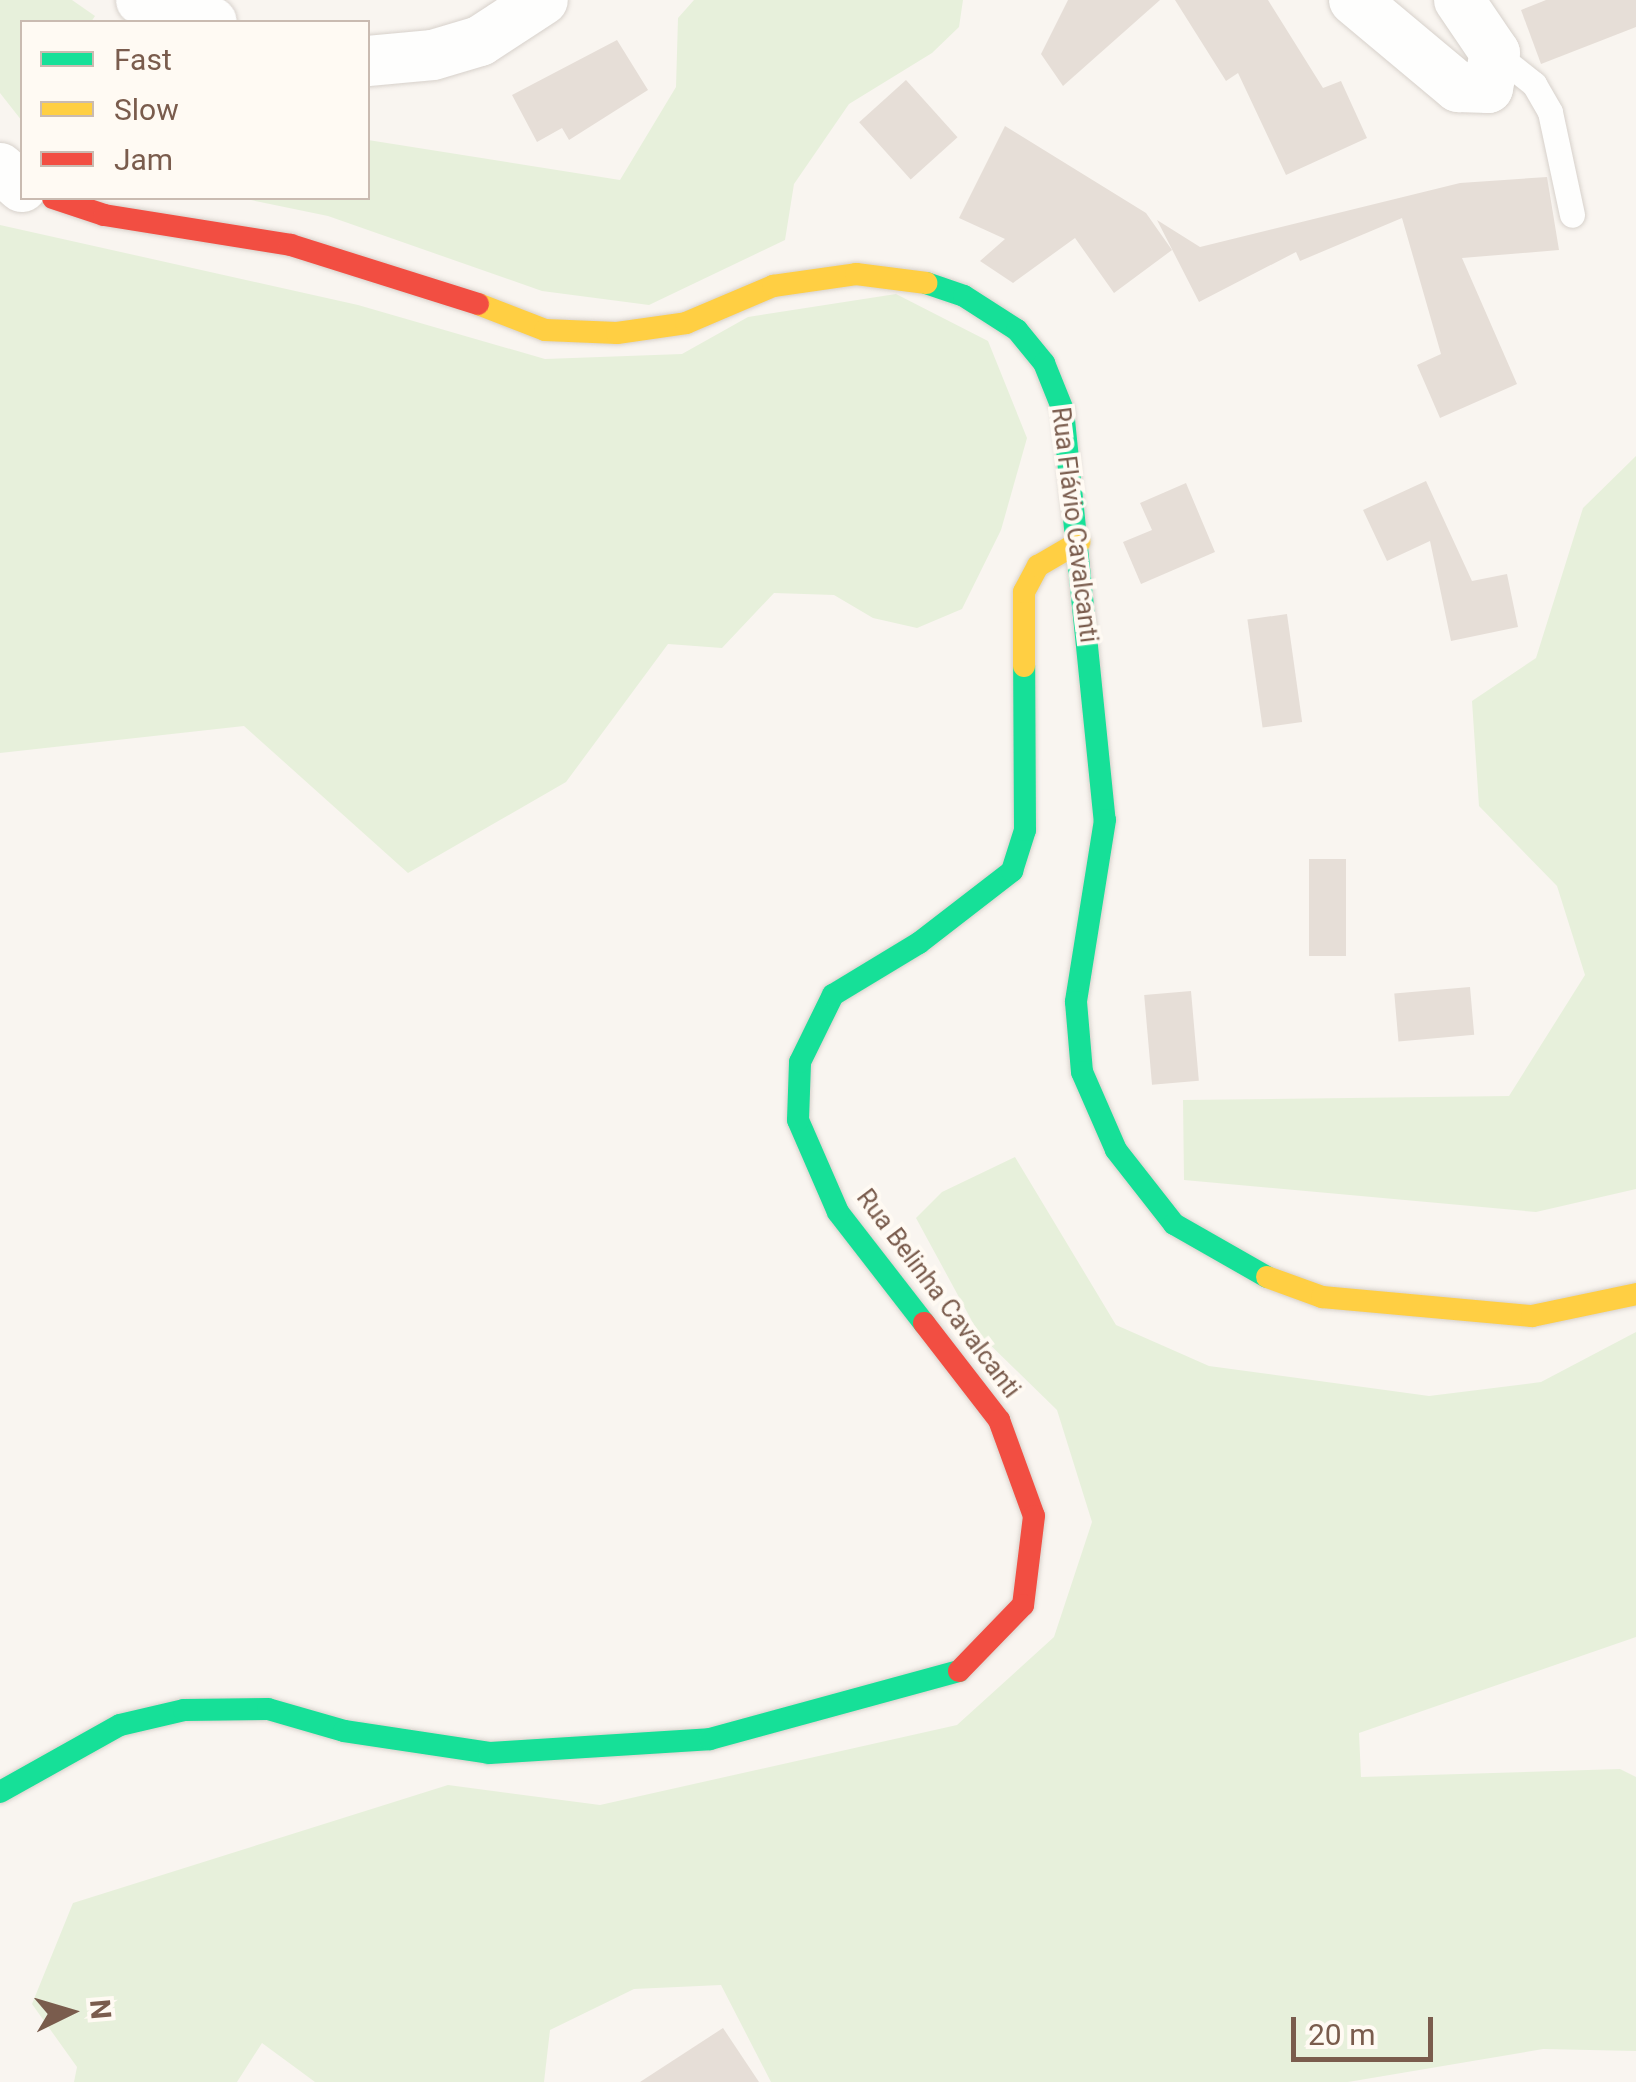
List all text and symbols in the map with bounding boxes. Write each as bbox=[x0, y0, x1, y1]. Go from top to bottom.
legend bbox=[20, 20, 370, 200]
text: Fast bbox=[114, 42, 172, 77]
text: Slow bbox=[114, 92, 179, 127]
text: Jam bbox=[114, 142, 173, 177]
street label: Rua Flávio Cavalcanti bbox=[1045, 406, 1103, 644]
street label: Rua Belinha Cavalcanti bbox=[850, 1184, 1026, 1404]
north arrow bbox=[20, 1962, 120, 2062]
scale bar bbox=[1296, 1997, 1438, 2059]
text: N bbox=[83, 1998, 118, 2021]
text: 20 m bbox=[1308, 2017, 1375, 2052]

